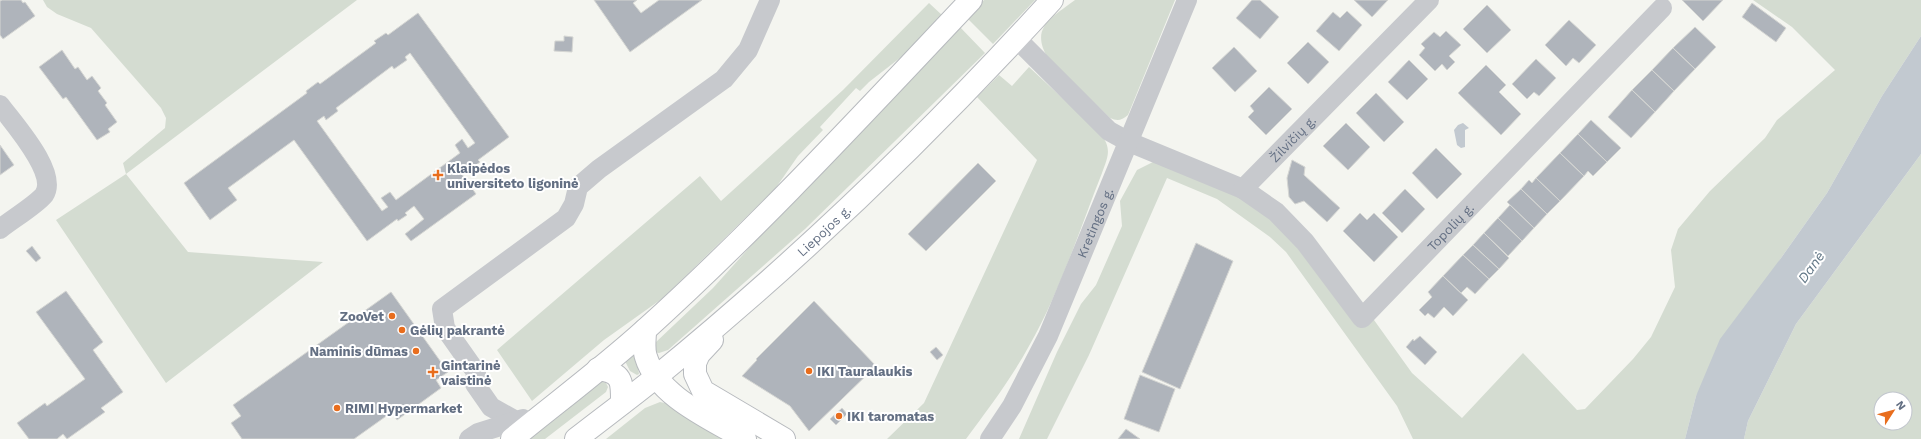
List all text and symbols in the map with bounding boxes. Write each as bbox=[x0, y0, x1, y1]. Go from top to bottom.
street label: Žilvičių g. bbox=[1266, 113, 1319, 165]
place label: Klaipėdos universiteto ligoninė bbox=[447, 161, 579, 191]
marker: Klaipėdos universiteto ligoninė bbox=[432, 169, 444, 181]
street label: Kretingos g. bbox=[1074, 186, 1116, 260]
street label: Topolių g. bbox=[1424, 200, 1477, 254]
street label: Liepojos g. bbox=[794, 202, 854, 259]
water label: Danė bbox=[1794, 248, 1828, 286]
place label: ZooVet bbox=[340, 309, 384, 324]
marker: ZooVet bbox=[387, 311, 397, 321]
place label: Gėlių pakrantė bbox=[410, 323, 505, 338]
marker: Gėlių pakrantė bbox=[397, 325, 407, 335]
place label: Naminis dūmas bbox=[309, 344, 408, 359]
marker: Naminis dūmas bbox=[411, 346, 421, 356]
place label: Gintarinė vaistinė bbox=[440, 358, 501, 388]
place label: IKI Tauralaukis bbox=[817, 364, 913, 379]
marker: IKI Tauralaukis bbox=[804, 366, 814, 376]
marker: Gintarinė vaistinė bbox=[428, 367, 438, 377]
north arrow bbox=[1873, 391, 1913, 431]
text: N bbox=[1893, 398, 1908, 413]
place label: RIMI Hypermarket bbox=[345, 401, 463, 416]
marker: RIMI Hypermarket bbox=[332, 403, 342, 413]
place label: IKI taromatas bbox=[847, 409, 934, 424]
marker: IKI taromatas bbox=[834, 411, 844, 421]

